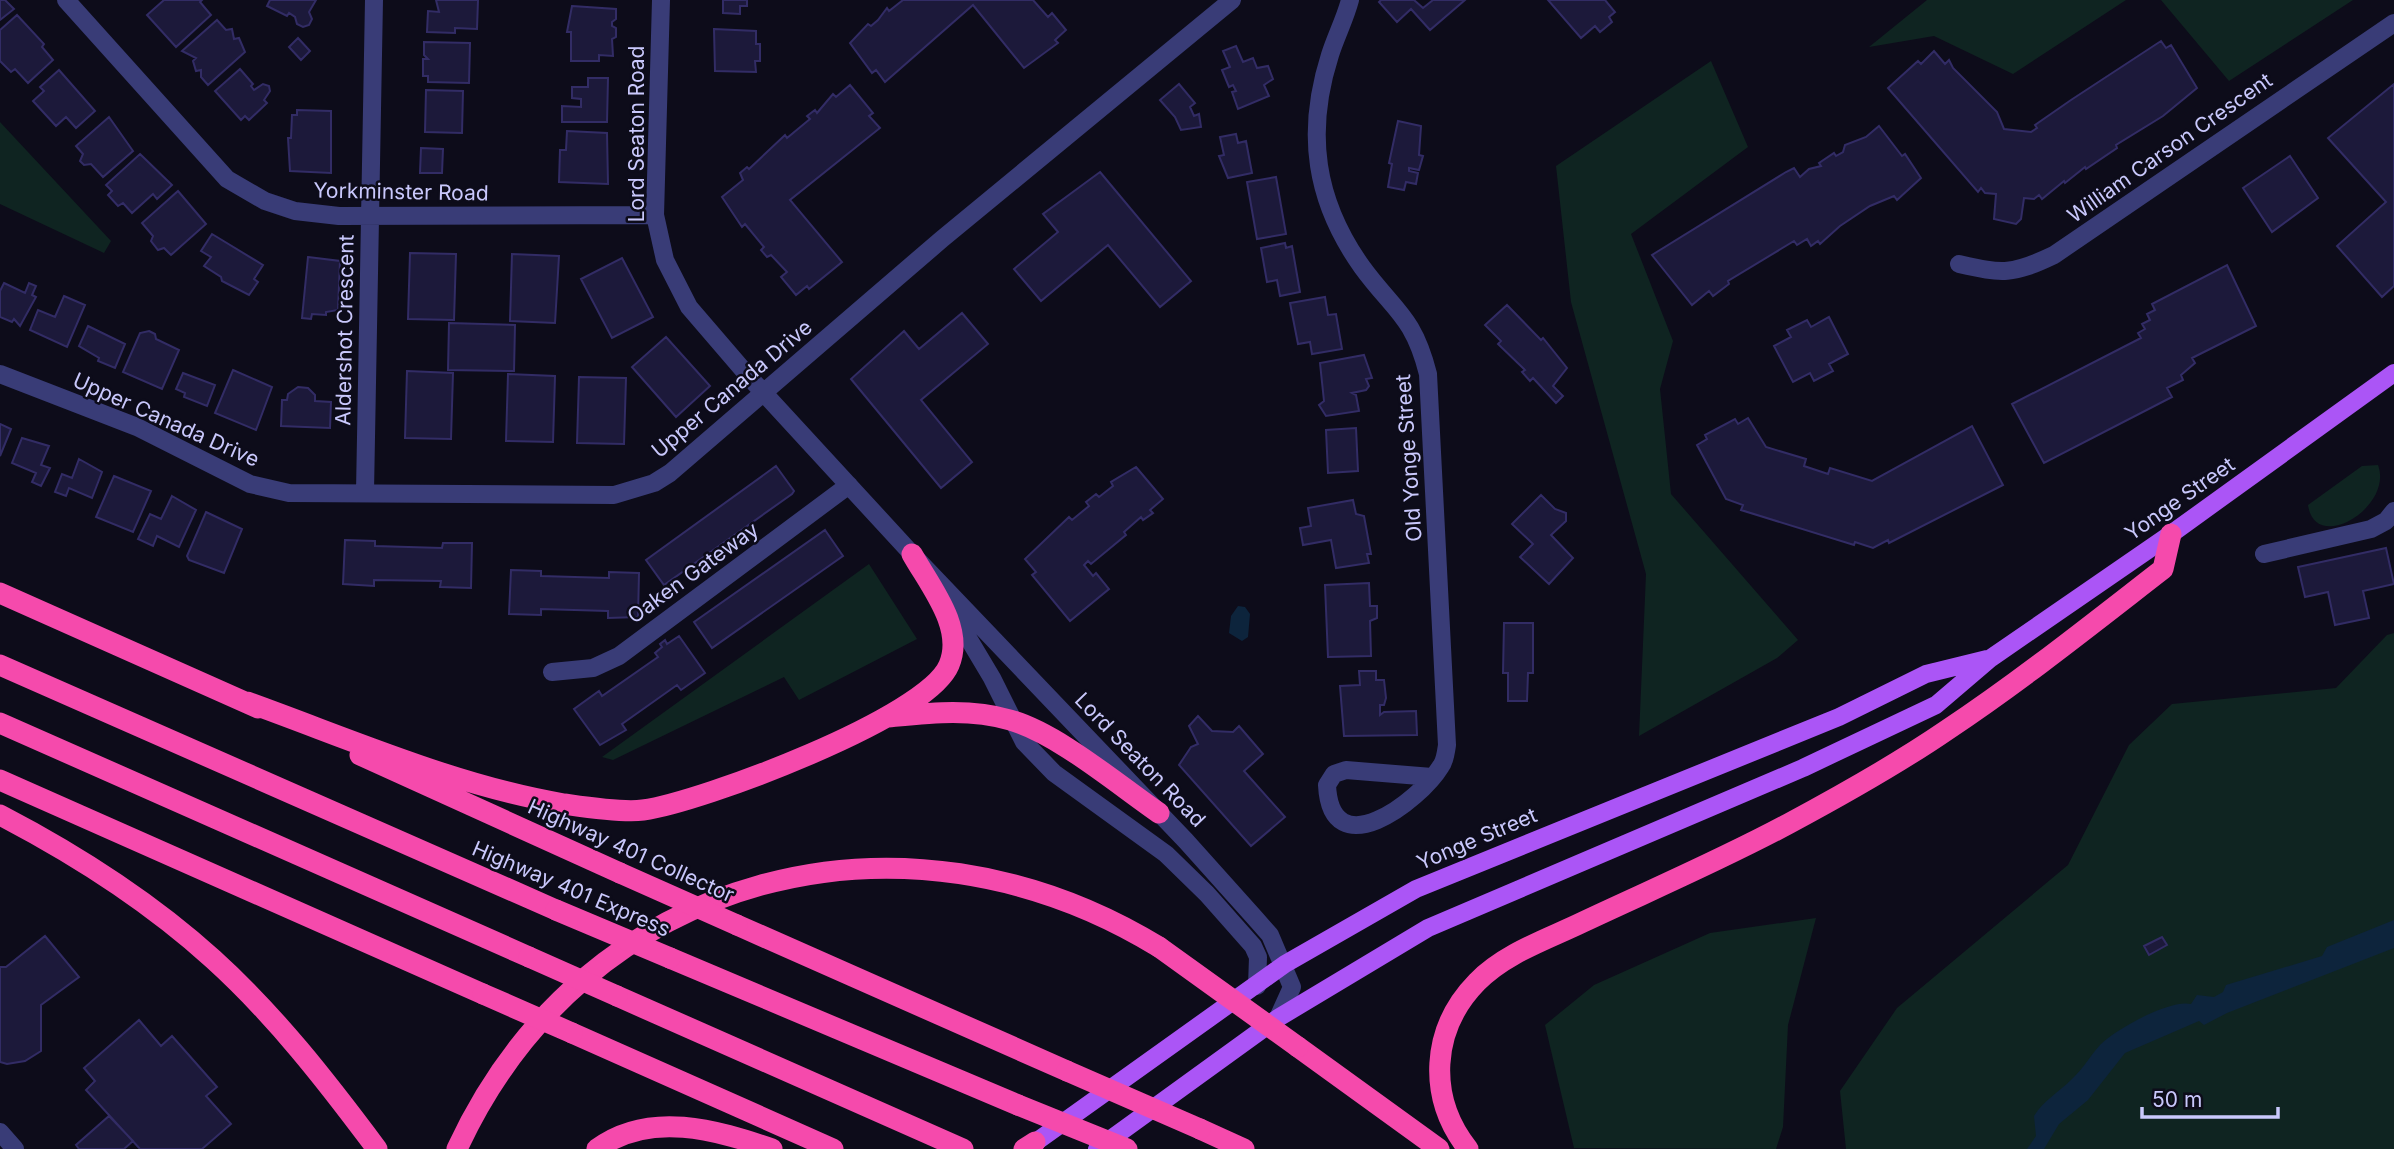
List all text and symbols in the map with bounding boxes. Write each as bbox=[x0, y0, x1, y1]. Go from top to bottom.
street label: Lord Seaton Road bbox=[624, 46, 649, 222]
street label: William Carson Crescent bbox=[2063, 67, 2277, 228]
street label: Yorkminster Road bbox=[313, 177, 489, 206]
street label: Aldershot Crescent bbox=[330, 234, 359, 426]
street label: Upper Canada Drive bbox=[647, 314, 817, 463]
street label: Upper Canada Drive bbox=[69, 367, 263, 472]
street label: Old Yonge Street bbox=[1390, 373, 1427, 543]
street label: Yonge Street bbox=[2120, 452, 2239, 546]
street label: Oaken Gateway bbox=[622, 517, 763, 629]
street label: Lord Seaton Road bbox=[1070, 687, 1211, 832]
street label: Highway 401 Collector bbox=[524, 794, 738, 907]
street label: Yonge Street bbox=[1413, 802, 1541, 875]
street label: Highway 401 Express bbox=[468, 836, 674, 942]
scale bar bbox=[2142, 1076, 2278, 1120]
text: 50 m bbox=[2152, 1087, 2202, 1112]

